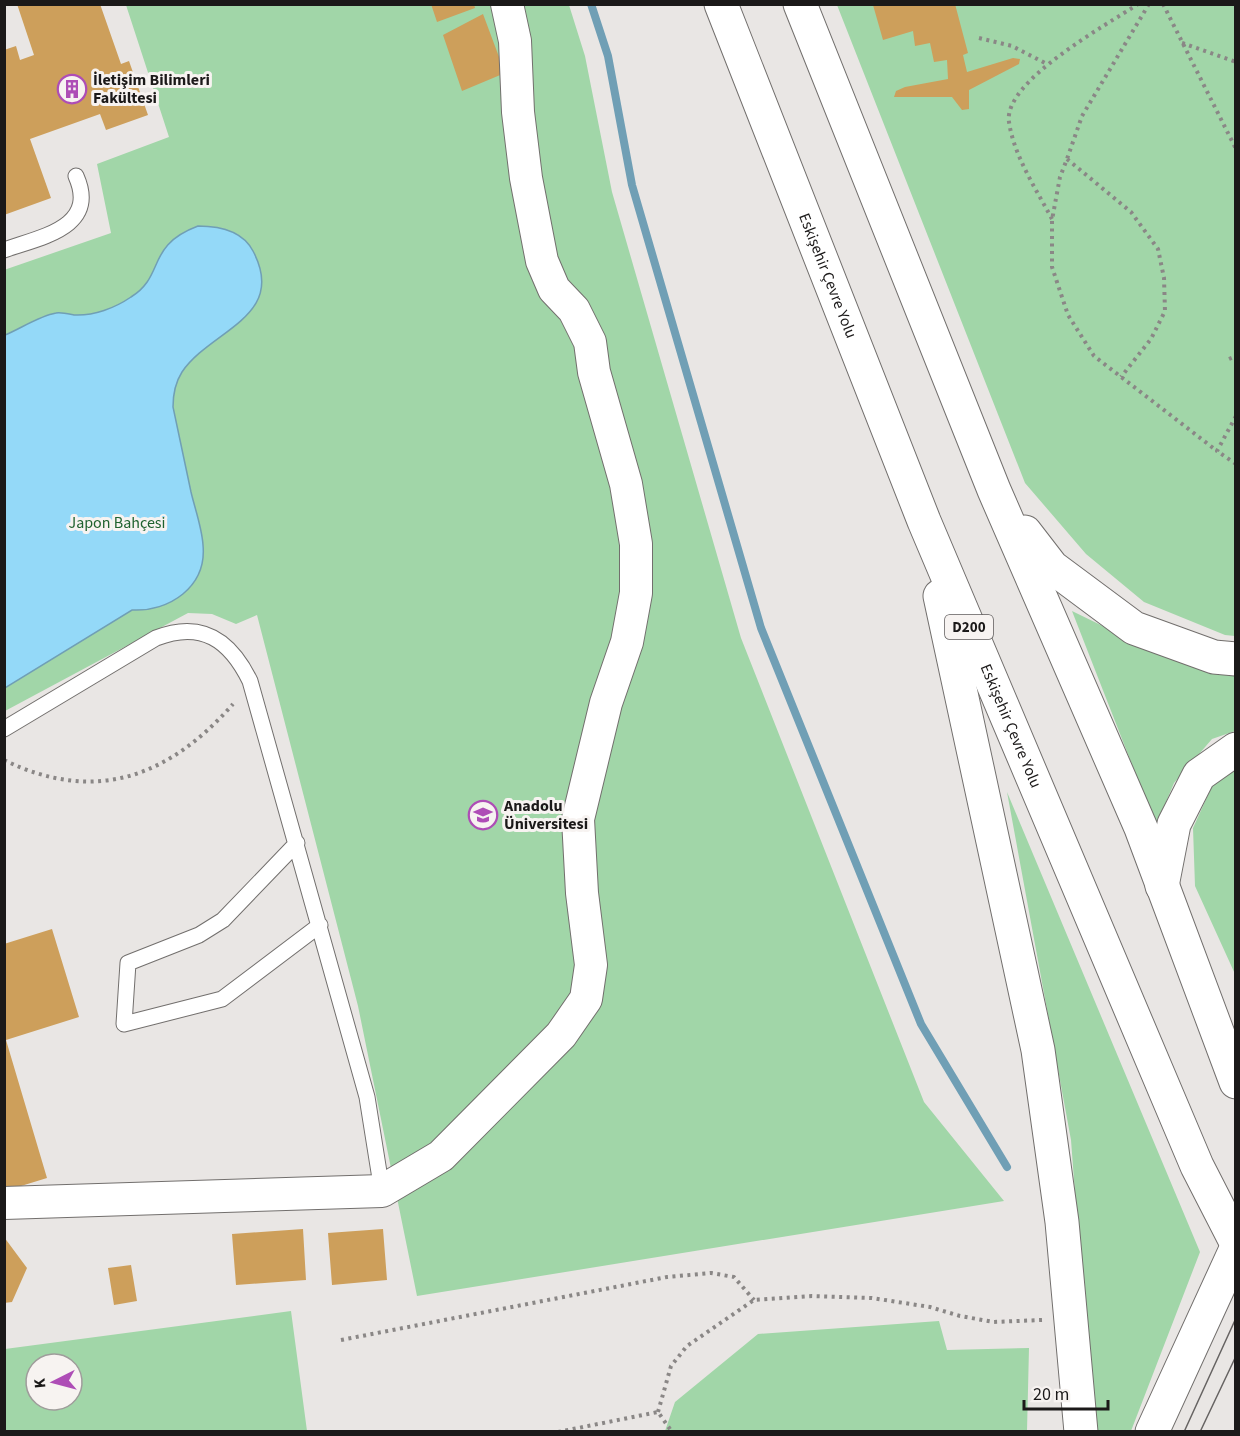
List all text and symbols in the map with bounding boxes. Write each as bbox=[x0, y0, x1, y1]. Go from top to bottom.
place label: İletişim Bilimleri Fakültesi bbox=[93, 69, 210, 109]
building icon: İletişim Bilimleri Fakültesi bbox=[56, 73, 88, 105]
street label: Eskişehir Çevre Yolu bbox=[793, 210, 862, 342]
park label: Japon Bahçesi bbox=[69, 512, 165, 534]
road number: D200 bbox=[945, 615, 993, 639]
street label: Eskişehir Çevre Yolu bbox=[975, 661, 1047, 791]
place label: Anadolu Üniversitesi bbox=[503, 795, 588, 835]
school or university icon: Anadolu Üniversitesi bbox=[467, 799, 499, 831]
north arrow bbox=[24, 1352, 84, 1412]
scale bar bbox=[1024, 1373, 1108, 1411]
text: K bbox=[29, 1377, 52, 1390]
text: 20 m bbox=[1033, 1382, 1069, 1407]

